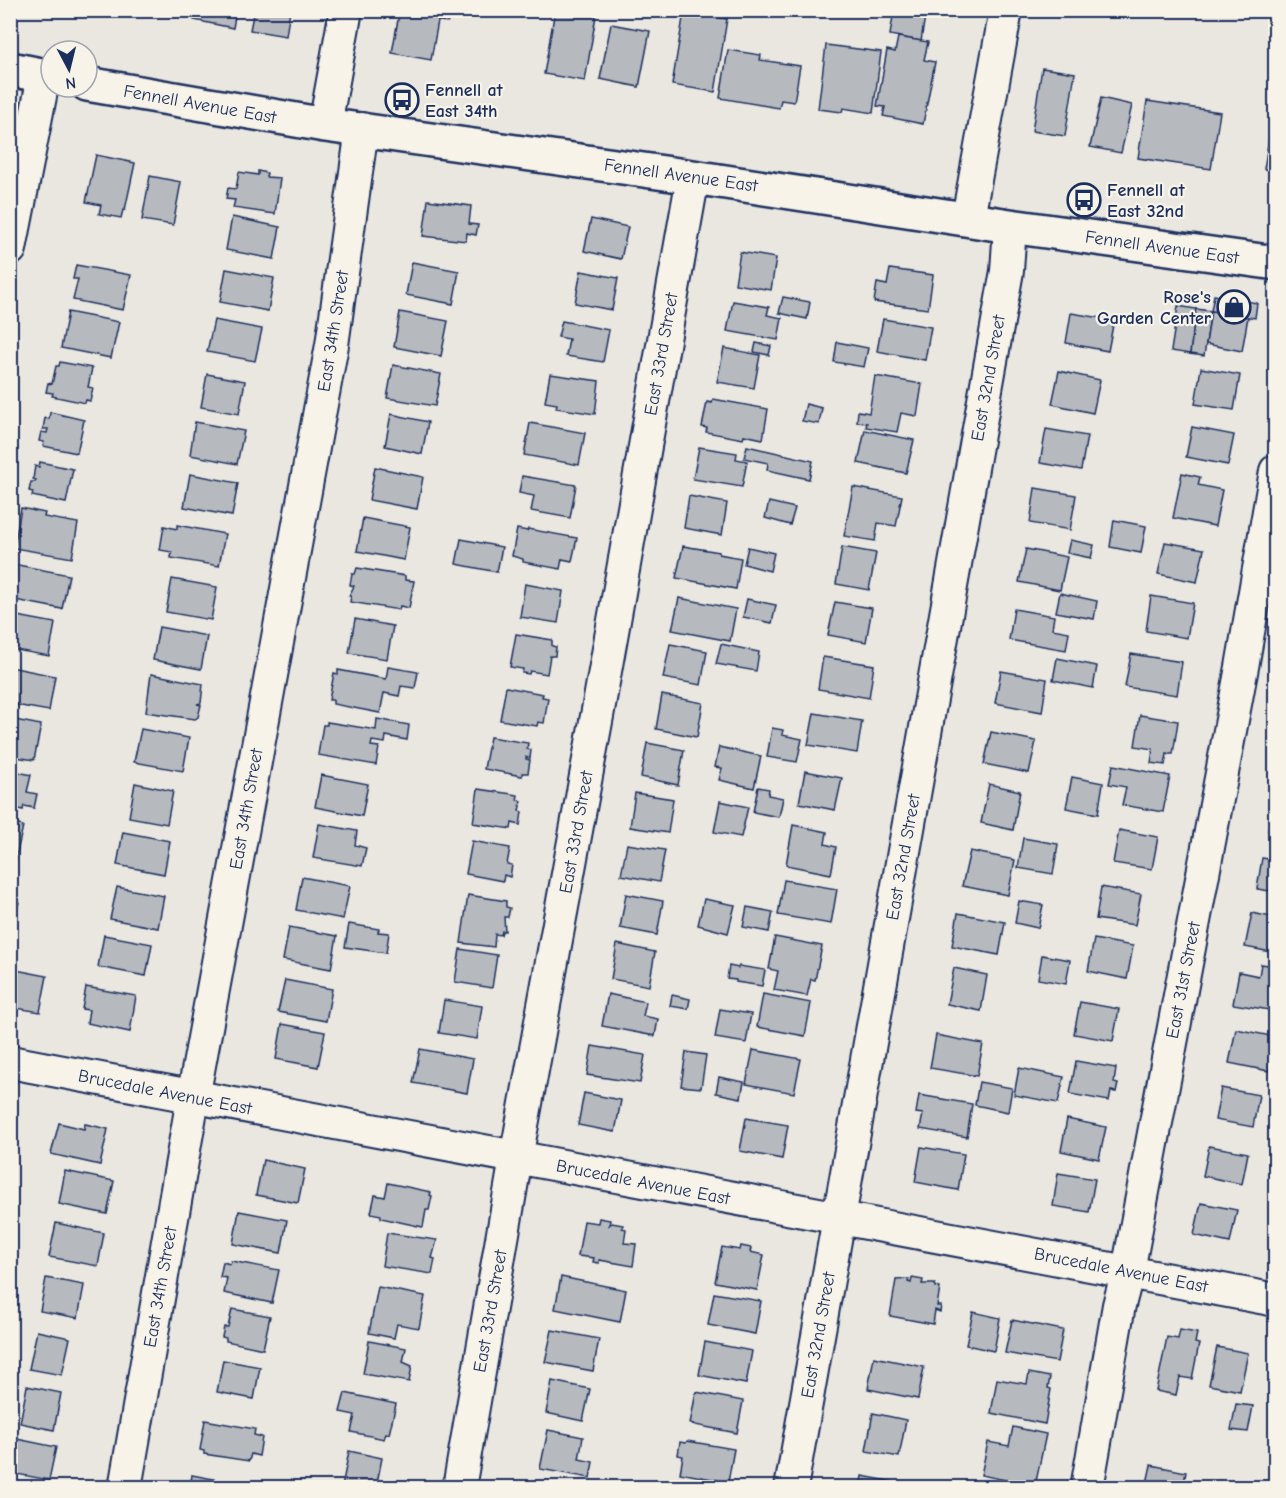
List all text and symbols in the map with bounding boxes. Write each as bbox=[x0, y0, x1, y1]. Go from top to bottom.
north arrow bbox=[39, 39, 99, 99]
text: N bbox=[64, 73, 77, 92]
place label: Fennell at East 34th bbox=[425, 80, 504, 122]
street label: Fennell Avenue East bbox=[122, 81, 279, 128]
bus stop icon: Fennell at East 34th bbox=[384, 82, 420, 118]
street label: Fennell Avenue East bbox=[603, 154, 760, 197]
place label: Fennell at East 32nd bbox=[1107, 180, 1186, 222]
bus stop icon: Fennell at East 32nd bbox=[1066, 182, 1102, 218]
street label: Fennell Avenue East bbox=[1084, 226, 1241, 269]
street label: East 34th Street bbox=[314, 268, 354, 393]
place label: Rose's Garden Center bbox=[1097, 287, 1212, 329]
shop icon: Rose's Garden Center bbox=[1216, 289, 1252, 325]
street label: East 33rd Street bbox=[640, 290, 683, 417]
street label: East 32nd Street bbox=[967, 312, 1010, 443]
street label: East 34th Street bbox=[226, 746, 268, 871]
street label: East 33rd Street bbox=[555, 768, 598, 895]
street label: East 32nd Street bbox=[882, 791, 925, 922]
street label: East 31st Street bbox=[1162, 919, 1205, 1040]
street label: Brucedale Avenue East bbox=[76, 1065, 254, 1120]
street label: Brucedale Avenue East bbox=[554, 1155, 732, 1210]
street label: East 34th Street bbox=[140, 1224, 182, 1349]
street label: Brucedale Avenue East bbox=[1032, 1243, 1210, 1298]
street label: East 33rd Street bbox=[469, 1247, 512, 1374]
street label: East 32nd Street bbox=[797, 1269, 840, 1400]

